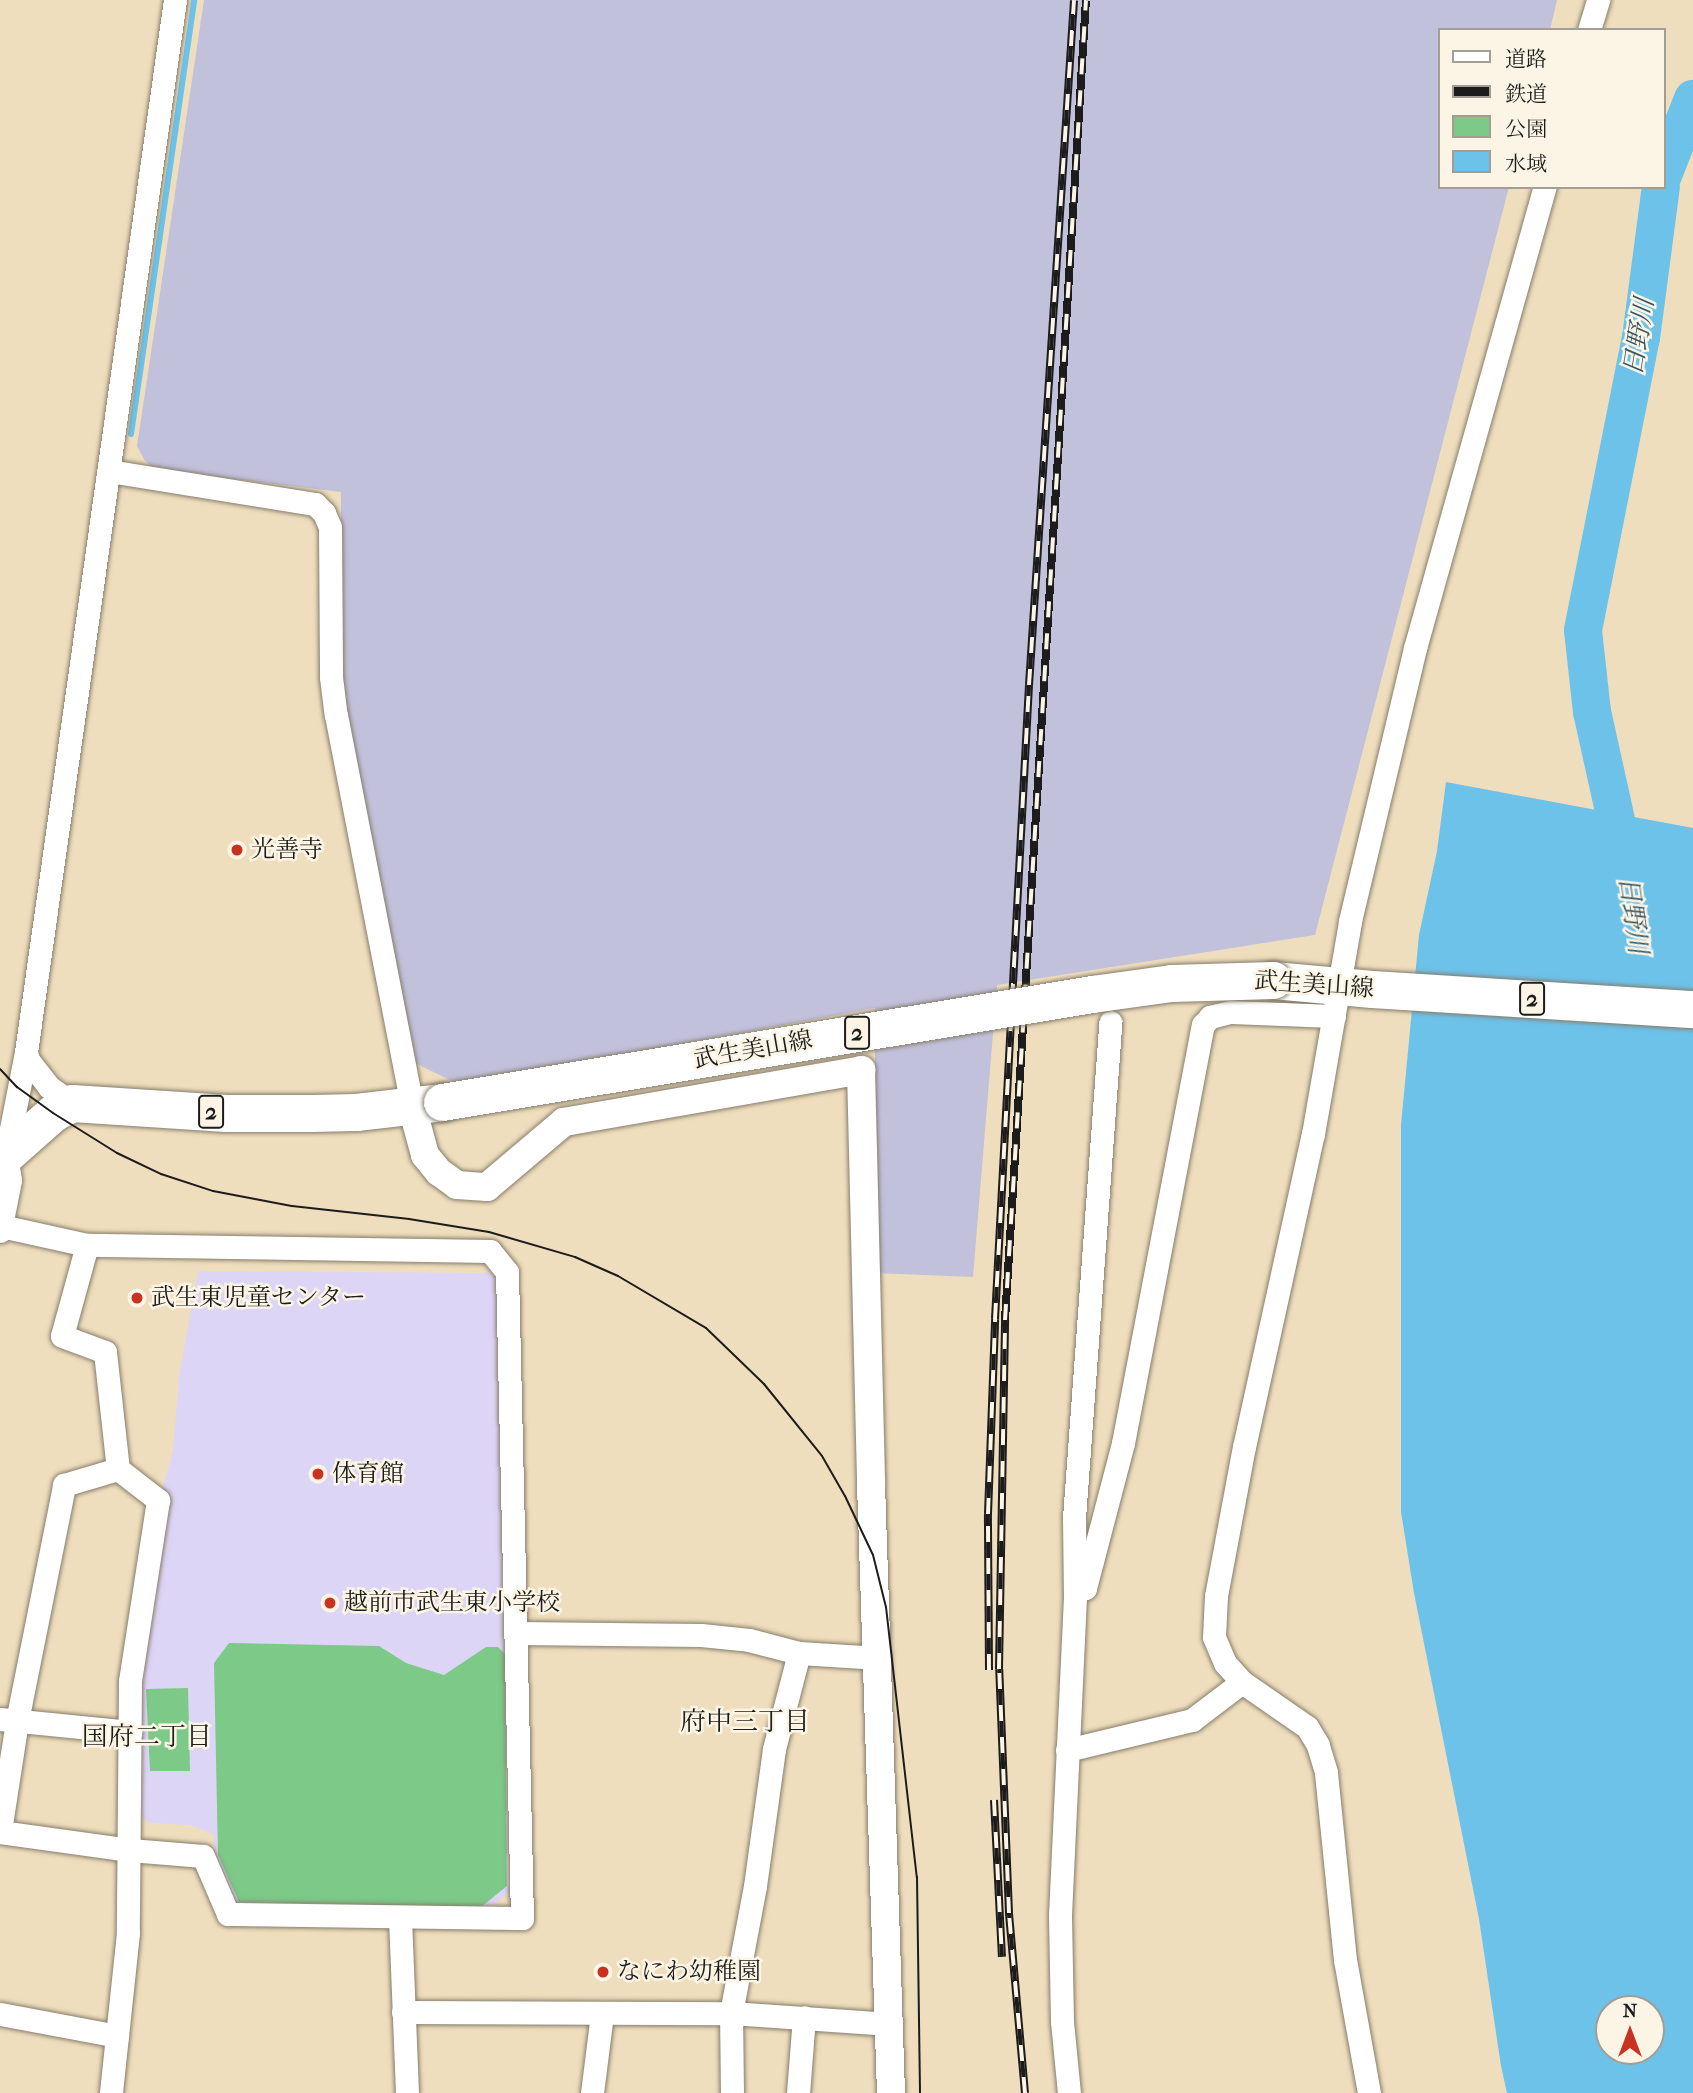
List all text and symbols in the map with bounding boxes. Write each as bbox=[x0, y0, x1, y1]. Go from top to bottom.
legend bbox=[1438, 28, 1665, 189]
text: 道路 bbox=[1505, 47, 1547, 71]
text: 鉄道 bbox=[1505, 82, 1547, 106]
text: 公園 bbox=[1505, 117, 1547, 141]
text: 水域 bbox=[1505, 152, 1547, 176]
water label: 日野川 bbox=[1617, 296, 1661, 378]
place label: 光善寺 bbox=[251, 836, 323, 864]
marker: 光善寺 bbox=[229, 842, 245, 858]
water label: 日野川 bbox=[1612, 874, 1654, 956]
street label: 武生美山線 bbox=[1253, 966, 1375, 1004]
road number: 2 bbox=[1518, 980, 1546, 1018]
road number: 2 bbox=[843, 1014, 871, 1052]
street label: 武生美山線 bbox=[691, 1025, 815, 1075]
road number: 2 bbox=[197, 1092, 225, 1132]
place label: 武生東児童センター bbox=[151, 1284, 367, 1312]
marker: 武生東児童センター bbox=[129, 1290, 145, 1306]
place label: 体育館 bbox=[332, 1460, 404, 1488]
marker: 体育館 bbox=[310, 1466, 326, 1482]
place label: 越前市武生東小学校 bbox=[344, 1589, 560, 1617]
marker: 越前市武生東小学校 bbox=[322, 1595, 338, 1611]
district label: 府中三丁目 bbox=[680, 1706, 810, 1738]
district label: 国府二丁目 bbox=[82, 1721, 212, 1753]
place label: なにわ幼稚園 bbox=[617, 1958, 761, 1986]
marker: なにわ幼稚園 bbox=[595, 1964, 611, 1980]
north arrow bbox=[1595, 1995, 1665, 2065]
text: N bbox=[1623, 2000, 1637, 2022]

